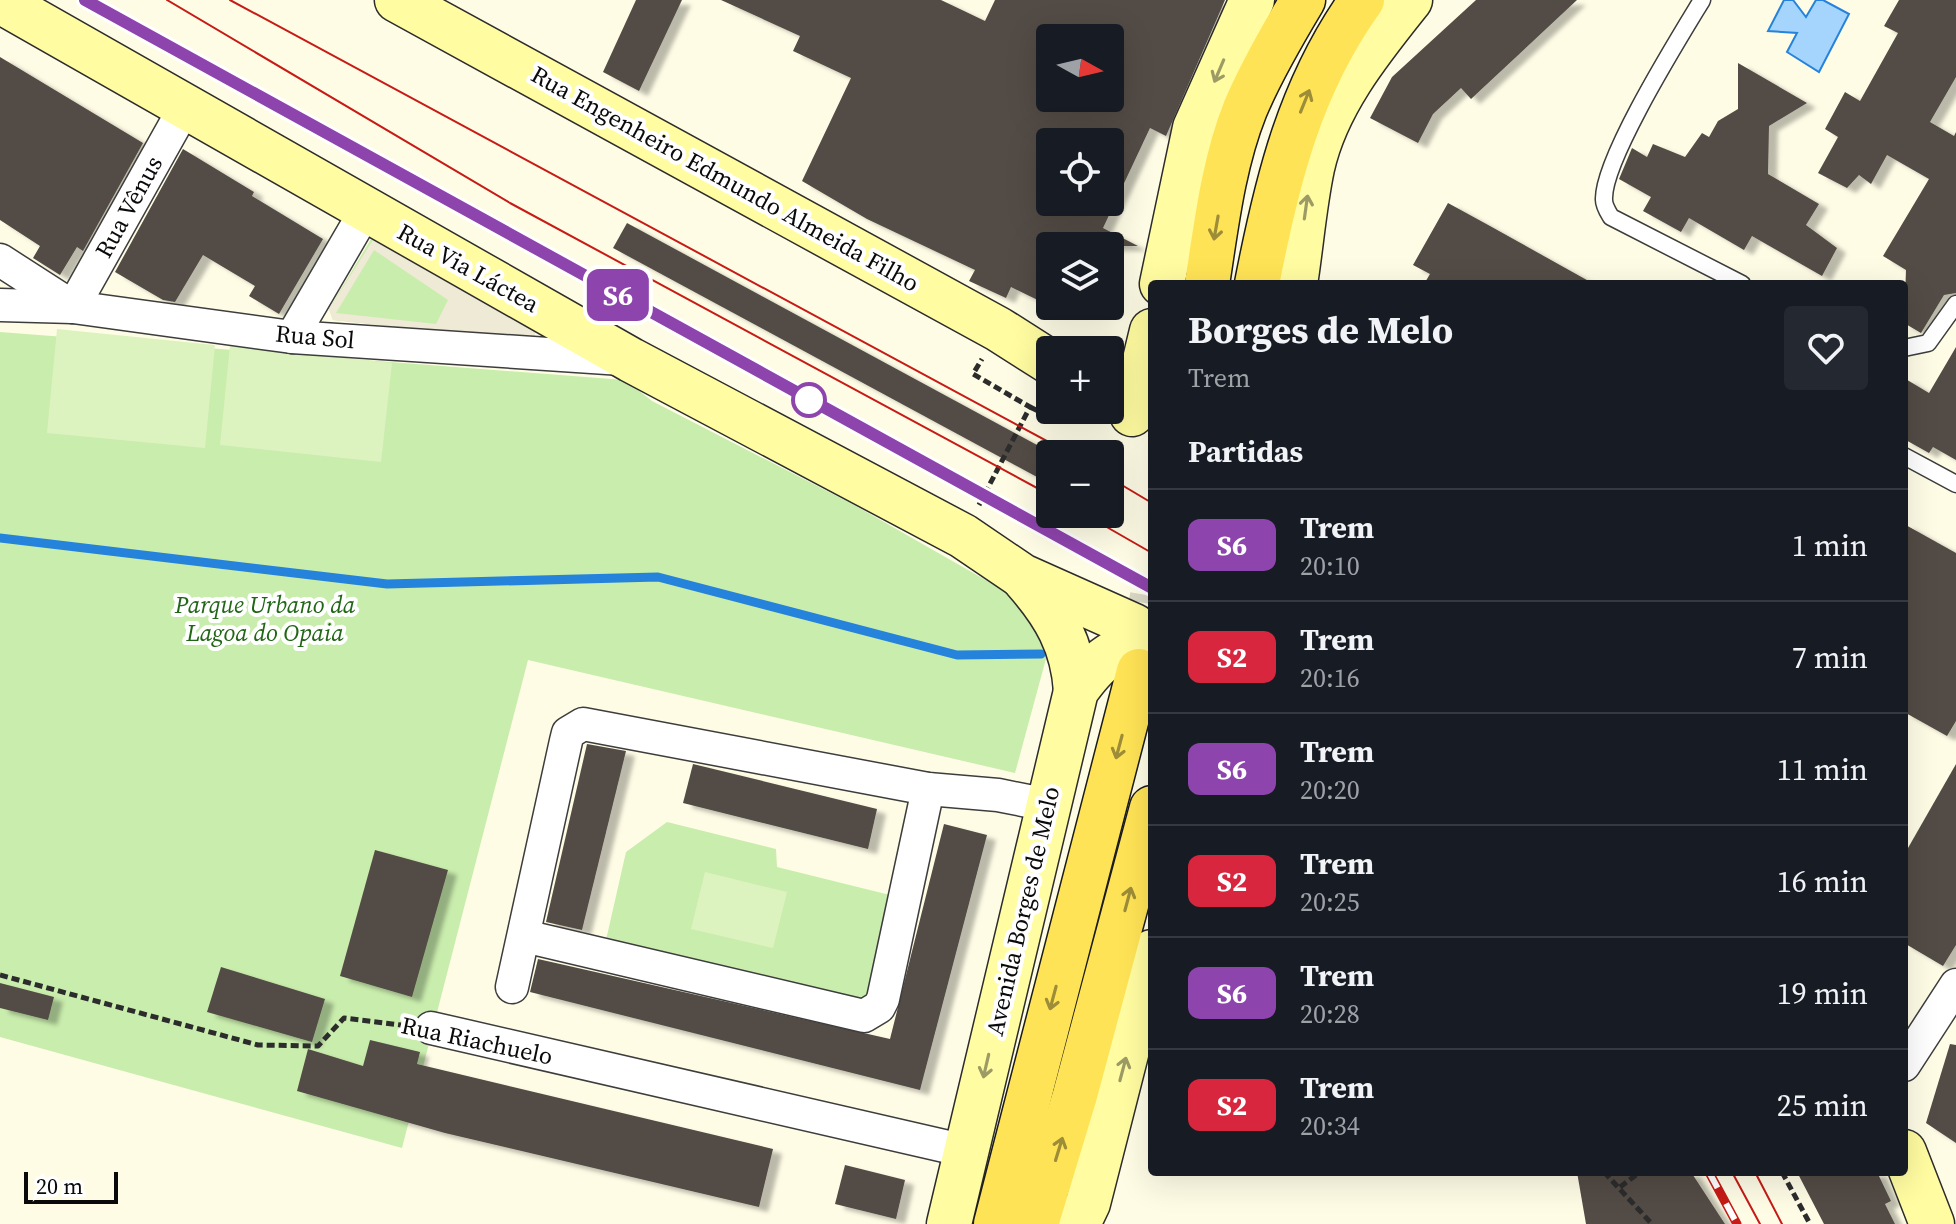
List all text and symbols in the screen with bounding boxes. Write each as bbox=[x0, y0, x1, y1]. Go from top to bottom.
north arrow bbox=[1036, 24, 1124, 112]
map controls bbox=[1036, 24, 1124, 528]
street label: Rua Engenheiro Edmundo Almeida Filho bbox=[525, 58, 925, 299]
one-way arrow bbox=[1211, 58, 1226, 83]
one-way arrow bbox=[1299, 89, 1314, 114]
button: locate bbox=[1036, 128, 1124, 216]
street label: Rua Vênus bbox=[87, 150, 170, 264]
one-way arrow bbox=[1299, 195, 1314, 220]
street label: Rua Via Láctea bbox=[392, 215, 546, 320]
one-way arrow bbox=[1208, 215, 1223, 240]
button: layers bbox=[1036, 232, 1124, 320]
line badge: S6 bbox=[582, 269, 654, 321]
text: S6 bbox=[603, 276, 633, 314]
text: Borges de Melo bbox=[1188, 304, 1453, 356]
button: heart bbox=[1784, 306, 1868, 390]
street label: Rua Sol bbox=[274, 317, 356, 356]
button: + bbox=[1036, 336, 1124, 424]
text: Trem bbox=[1188, 360, 1250, 396]
unlabelled marker bbox=[792, 383, 826, 417]
text: Partidas bbox=[1188, 431, 1303, 472]
button: − bbox=[1036, 440, 1124, 528]
text: Trem bbox=[1300, 507, 1374, 548]
text: 1 min bbox=[1792, 525, 1868, 566]
text: S6 bbox=[1217, 526, 1247, 564]
text: 20:10 bbox=[1300, 548, 1360, 584]
park label: Parque Urbano da Lagoa do Opaia bbox=[174, 588, 356, 649]
text: Trem bbox=[1300, 619, 1374, 660]
text: 7 min bbox=[1792, 637, 1868, 678]
text: S2 bbox=[1217, 638, 1247, 676]
text: 20:16 bbox=[1300, 660, 1360, 696]
text: Trem bbox=[1300, 731, 1374, 772]
one-way arrow bbox=[1110, 733, 1125, 759]
text: 11 min bbox=[1777, 749, 1868, 790]
text: S6 bbox=[1217, 750, 1247, 788]
text: 20:20 bbox=[1300, 772, 1360, 808]
street label: Avenida Borges de Melo bbox=[978, 783, 1067, 1039]
text: Trem bbox=[1300, 843, 1374, 884]
text: 16 min bbox=[1777, 861, 1868, 902]
text: S2 bbox=[1217, 862, 1247, 900]
text: 20:25 bbox=[1300, 884, 1360, 920]
one-way arrow bbox=[1122, 886, 1137, 912]
text: Trem bbox=[1300, 955, 1374, 996]
text: 19 min bbox=[1777, 973, 1868, 1014]
text: S6 bbox=[1217, 974, 1247, 1012]
one-way arrow bbox=[1045, 985, 1060, 1011]
text: 20:28 bbox=[1300, 996, 1360, 1032]
street label: Rua Riachuelo bbox=[398, 1008, 556, 1073]
one-way arrow bbox=[978, 1053, 993, 1079]
one-way arrow bbox=[1116, 1056, 1131, 1082]
text: Trem bbox=[1300, 1067, 1374, 1108]
text: 25 min bbox=[1777, 1085, 1868, 1126]
text: S2 bbox=[1217, 1086, 1247, 1124]
text: 20:34 bbox=[1300, 1108, 1360, 1144]
one-way arrow bbox=[1052, 1137, 1067, 1163]
scale bar bbox=[24, 1168, 118, 1204]
text: 20 m bbox=[36, 1171, 83, 1201]

